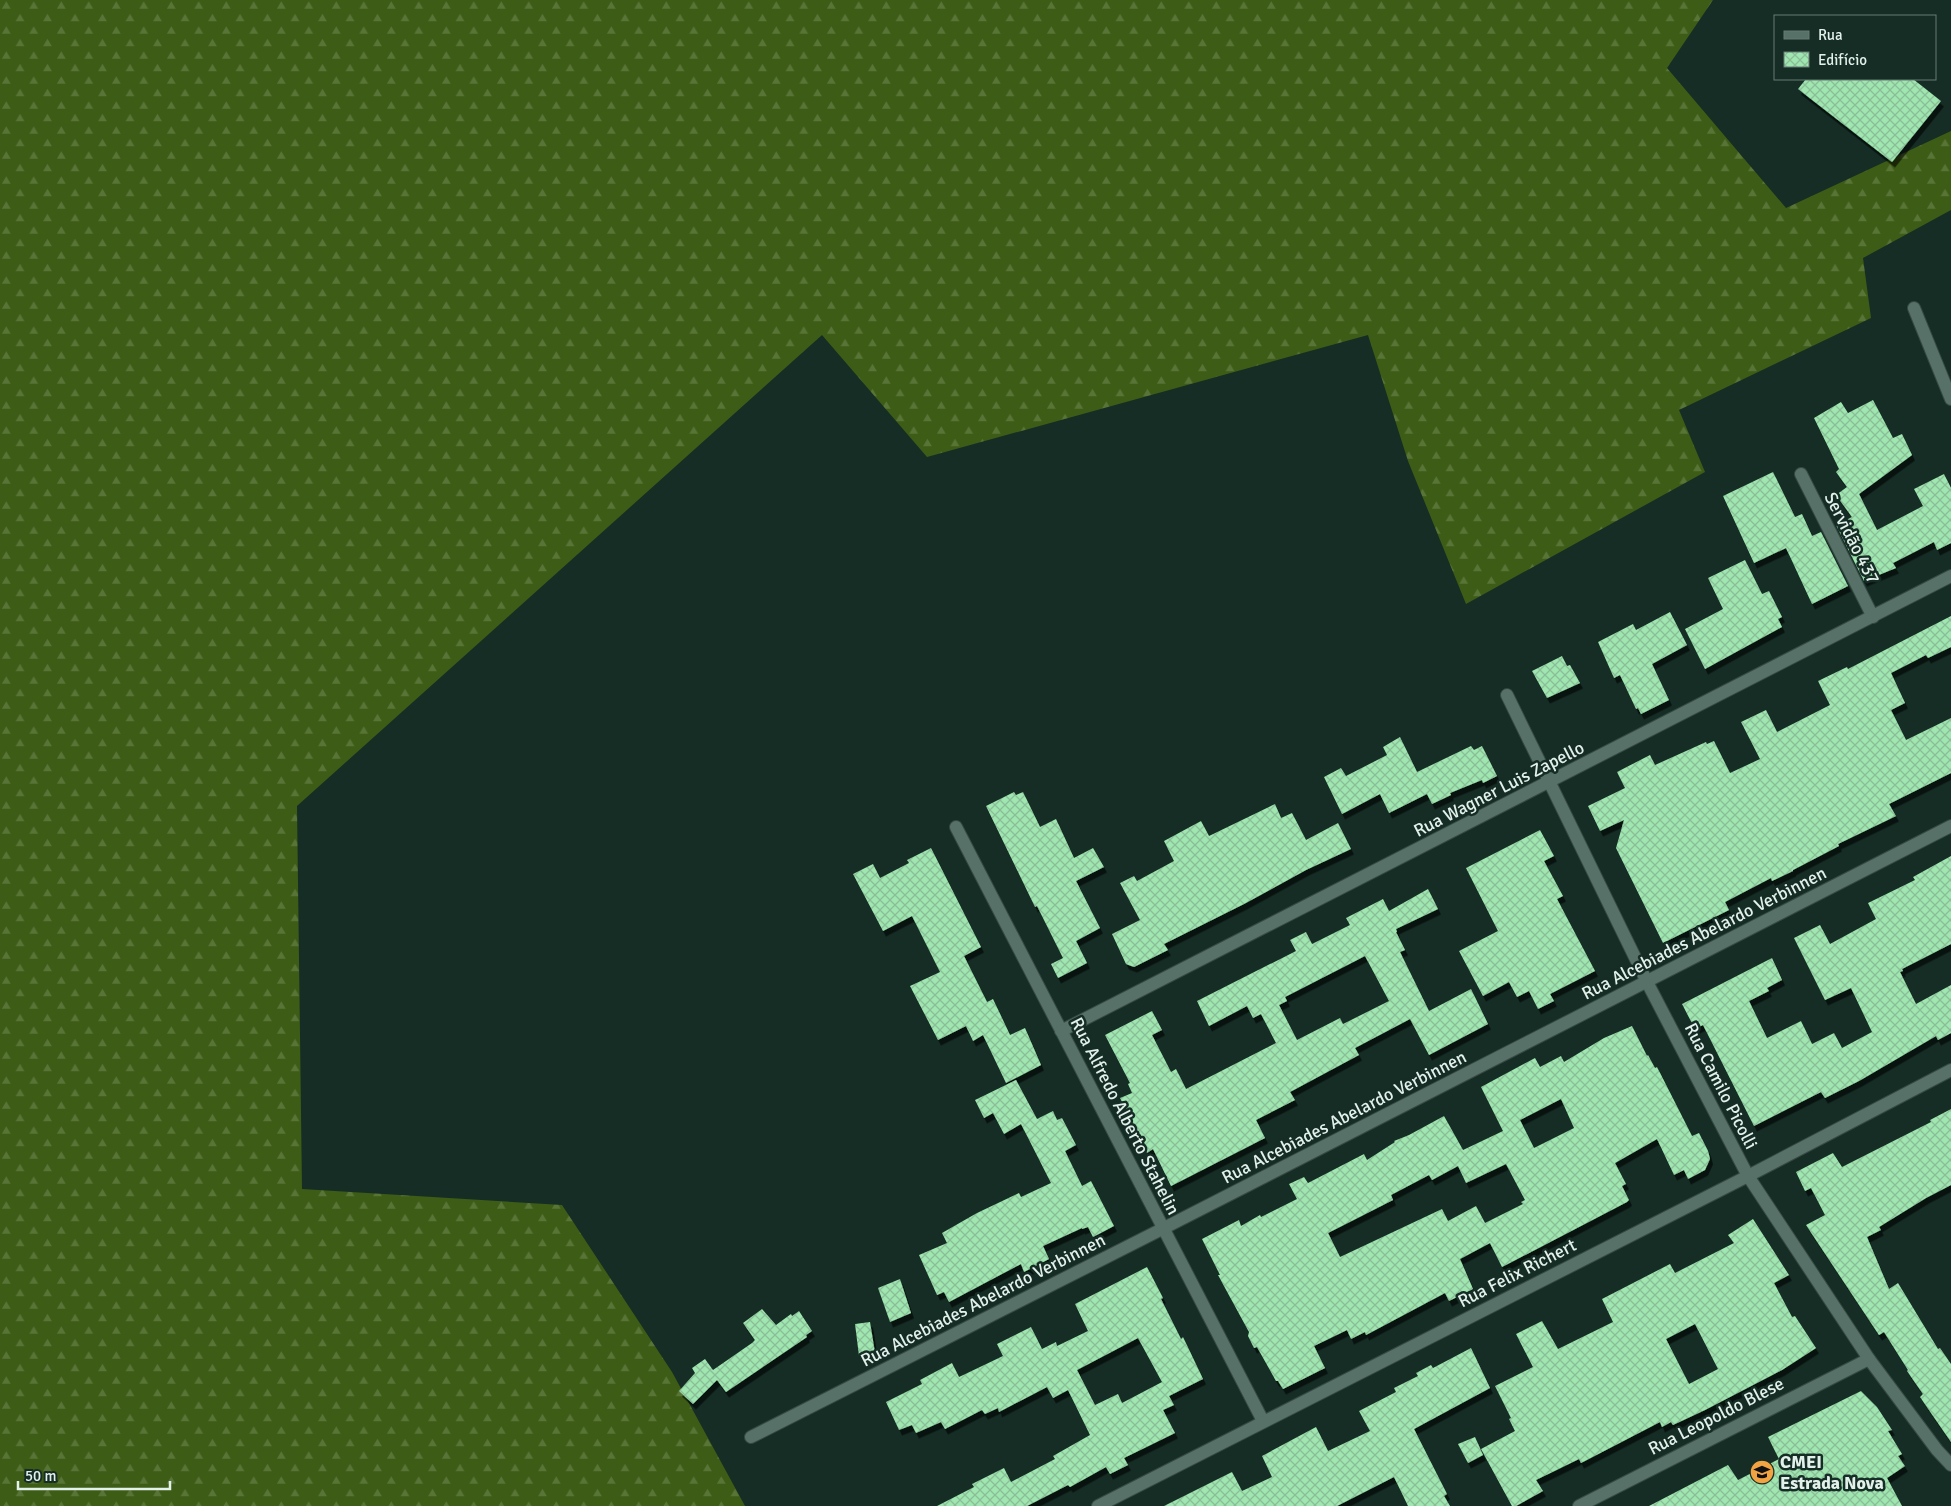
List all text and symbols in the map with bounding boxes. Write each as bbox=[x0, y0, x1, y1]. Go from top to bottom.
legend bbox=[1774, 15, 1936, 80]
text: Rua bbox=[1818, 26, 1843, 44]
text: Edifício bbox=[1818, 51, 1867, 69]
street label: Servidão 437 bbox=[1819, 488, 1885, 588]
street label: Rua Wagner Luis Zapello bbox=[1410, 736, 1588, 842]
street label: Rua Alcebiades Abelardo Verbinnen bbox=[1578, 862, 1830, 1004]
street label: Rua Alfredo Alberto Stahelin bbox=[1065, 1013, 1185, 1219]
street label: Rua Camilo Picolli bbox=[1680, 1019, 1762, 1153]
street label: Rua Alcebiades Abelardo Verbinnen bbox=[1218, 1046, 1470, 1188]
street label: Rua Alcebiades Abelardo Verbinnen bbox=[857, 1229, 1109, 1371]
street label: Rua Felix Richert bbox=[1454, 1234, 1580, 1312]
street label: Rua Leopoldo Blese bbox=[1644, 1372, 1788, 1460]
place label: CMEI Estrada Nova bbox=[1780, 1451, 1884, 1494]
scale bar bbox=[18, 1458, 170, 1490]
school or university icon: CMEI Estrada Nova bbox=[1749, 1459, 1775, 1485]
text: 50 m bbox=[25, 1467, 56, 1485]

